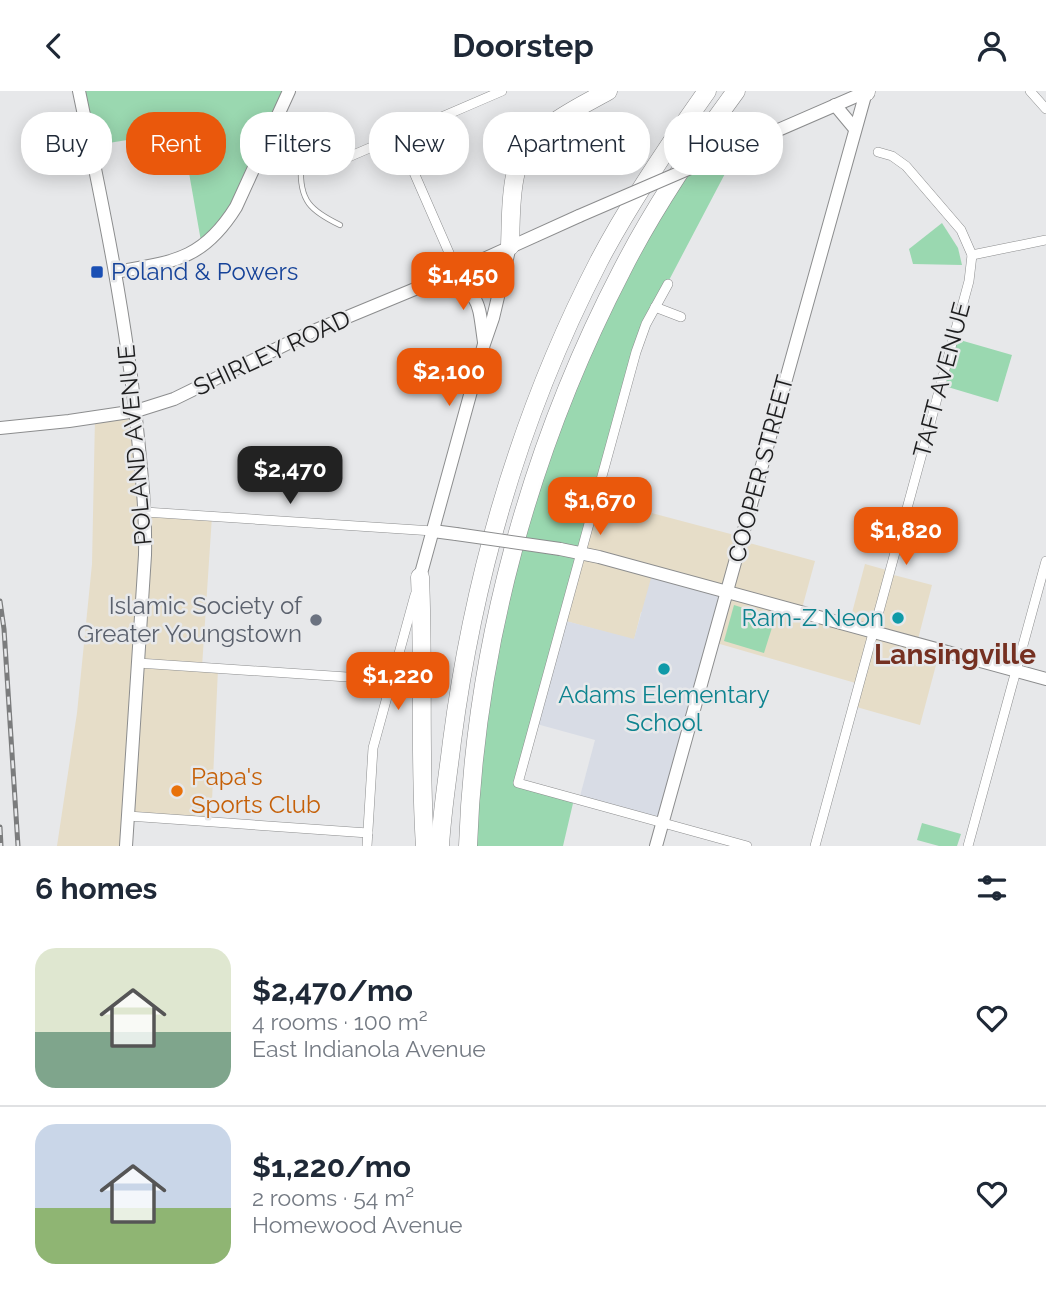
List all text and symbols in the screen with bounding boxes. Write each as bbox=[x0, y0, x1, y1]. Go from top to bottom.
icon: back bbox=[35, 27, 73, 65]
text: Doorstep bbox=[452, 27, 594, 64]
icon: person bbox=[973, 27, 1011, 65]
chip: Buy bbox=[21, 112, 112, 175]
chip: Rent bbox=[126, 112, 226, 175]
chip: Filters bbox=[240, 112, 355, 175]
chip: New bbox=[369, 112, 469, 175]
chip: Apartment bbox=[483, 112, 650, 175]
chip: House bbox=[664, 112, 783, 175]
pin: $1,450 bbox=[406, 253, 520, 312]
place label: Poland & Powers bbox=[111, 257, 298, 286]
text: $1,450 bbox=[427, 261, 499, 288]
marker: Poland & Powers bbox=[89, 264, 105, 280]
street label: TAFT AVENUE bbox=[907, 299, 976, 461]
street label: SHIRLEY ROAD bbox=[189, 304, 355, 402]
street label: POLAND AVENUE bbox=[111, 344, 158, 547]
pin: $2,100 bbox=[392, 349, 506, 408]
text: $2,100 bbox=[413, 357, 485, 384]
street label: COOPER STREET bbox=[722, 372, 800, 566]
pin: $2,470 bbox=[233, 447, 347, 506]
text: $2,470 bbox=[253, 455, 327, 482]
pin: $1,670 bbox=[543, 477, 657, 537]
text: $1,670 bbox=[564, 486, 636, 513]
pin: $1,820 bbox=[849, 507, 963, 567]
text: $1,820 bbox=[870, 516, 942, 543]
place label: Islamic Society of Greater Youngstown bbox=[77, 591, 303, 648]
place label: Ram-Z Neon bbox=[741, 603, 884, 632]
marker: Ram-Z Neon bbox=[890, 610, 906, 626]
marker: Islamic Society of Greater Youngstown bbox=[308, 612, 324, 628]
district label: Lansingville bbox=[874, 638, 1036, 671]
pin: $1,220 bbox=[341, 653, 455, 712]
text: $1,220 bbox=[362, 661, 434, 688]
marker: Adams Elementary School bbox=[656, 661, 672, 677]
place label: Adams Elementary School bbox=[558, 680, 770, 737]
place label: Papa's Sports Club bbox=[191, 762, 321, 819]
marker: Papa's Sports Club bbox=[169, 783, 185, 799]
icon: filters bbox=[973, 869, 1011, 907]
text: 6 homes bbox=[35, 871, 157, 906]
text: $2,470/mo bbox=[252, 973, 413, 1008]
icon: home bbox=[91, 976, 175, 1060]
icon: heart bbox=[973, 999, 1011, 1037]
text: 4 rooms · 100 m² bbox=[252, 1008, 428, 1035]
text: East Indianola Avenue bbox=[252, 1035, 486, 1062]
text: $1,220/mo bbox=[252, 1149, 411, 1184]
icon: home bbox=[91, 1152, 175, 1236]
icon: heart bbox=[973, 1175, 1011, 1213]
text: 2 rooms · 54 m² bbox=[252, 1184, 414, 1211]
text: Homewood Avenue bbox=[252, 1211, 463, 1238]

